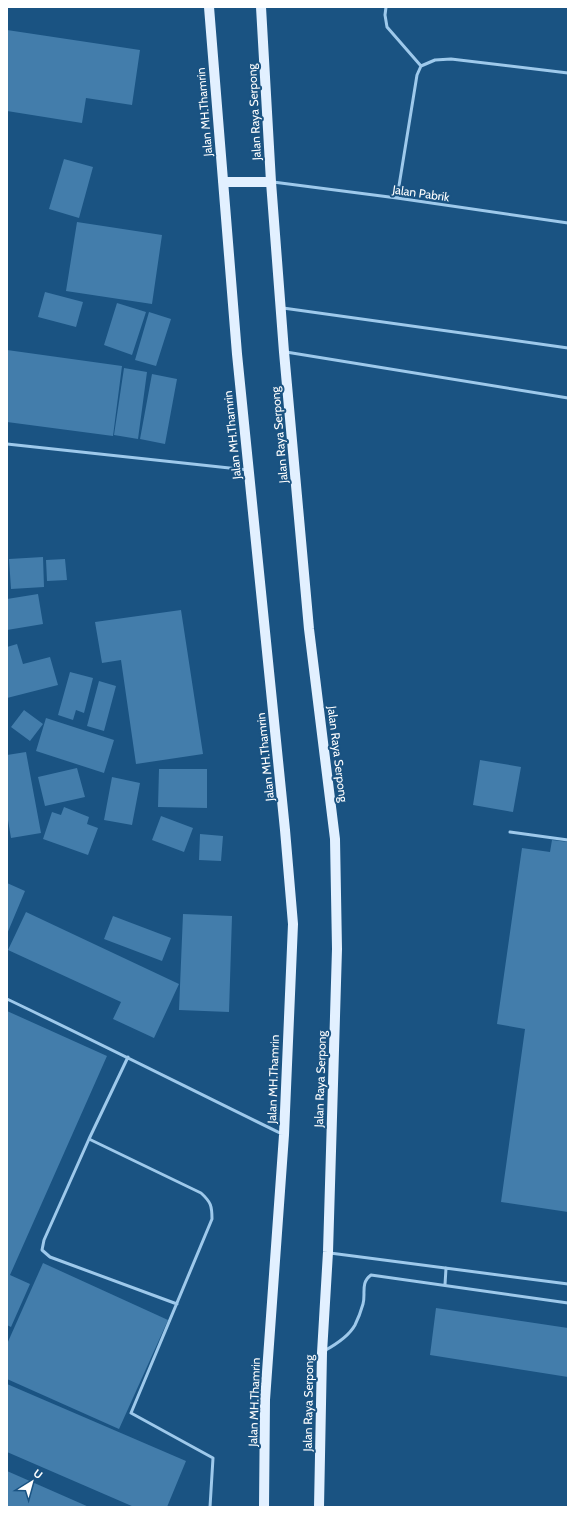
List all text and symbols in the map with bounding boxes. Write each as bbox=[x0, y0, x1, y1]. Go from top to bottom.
street label: Jalan Raya Serpong bbox=[244, 62, 264, 162]
street label: Jalan MH.Thamrin bbox=[193, 67, 215, 158]
street label: Jalan Pabrik bbox=[390, 181, 451, 205]
street label: Jalan Raya Serpong bbox=[267, 385, 291, 485]
street label: Jalan MH.Thamrin bbox=[220, 390, 244, 481]
street label: Jalan Raya Serpong bbox=[325, 704, 351, 804]
street label: Jalan MH.Thamrin bbox=[253, 712, 277, 803]
street label: Jalan Raya Serpong bbox=[311, 1029, 329, 1129]
street label: Jalan MH.Thamrin bbox=[264, 1034, 282, 1125]
street label: Jalan Raya Serpong bbox=[300, 1353, 316, 1453]
street label: Jalan MH.Thamrin bbox=[245, 1357, 263, 1448]
north arrow bbox=[12, 1462, 52, 1502]
text: U bbox=[31, 1466, 45, 1482]

